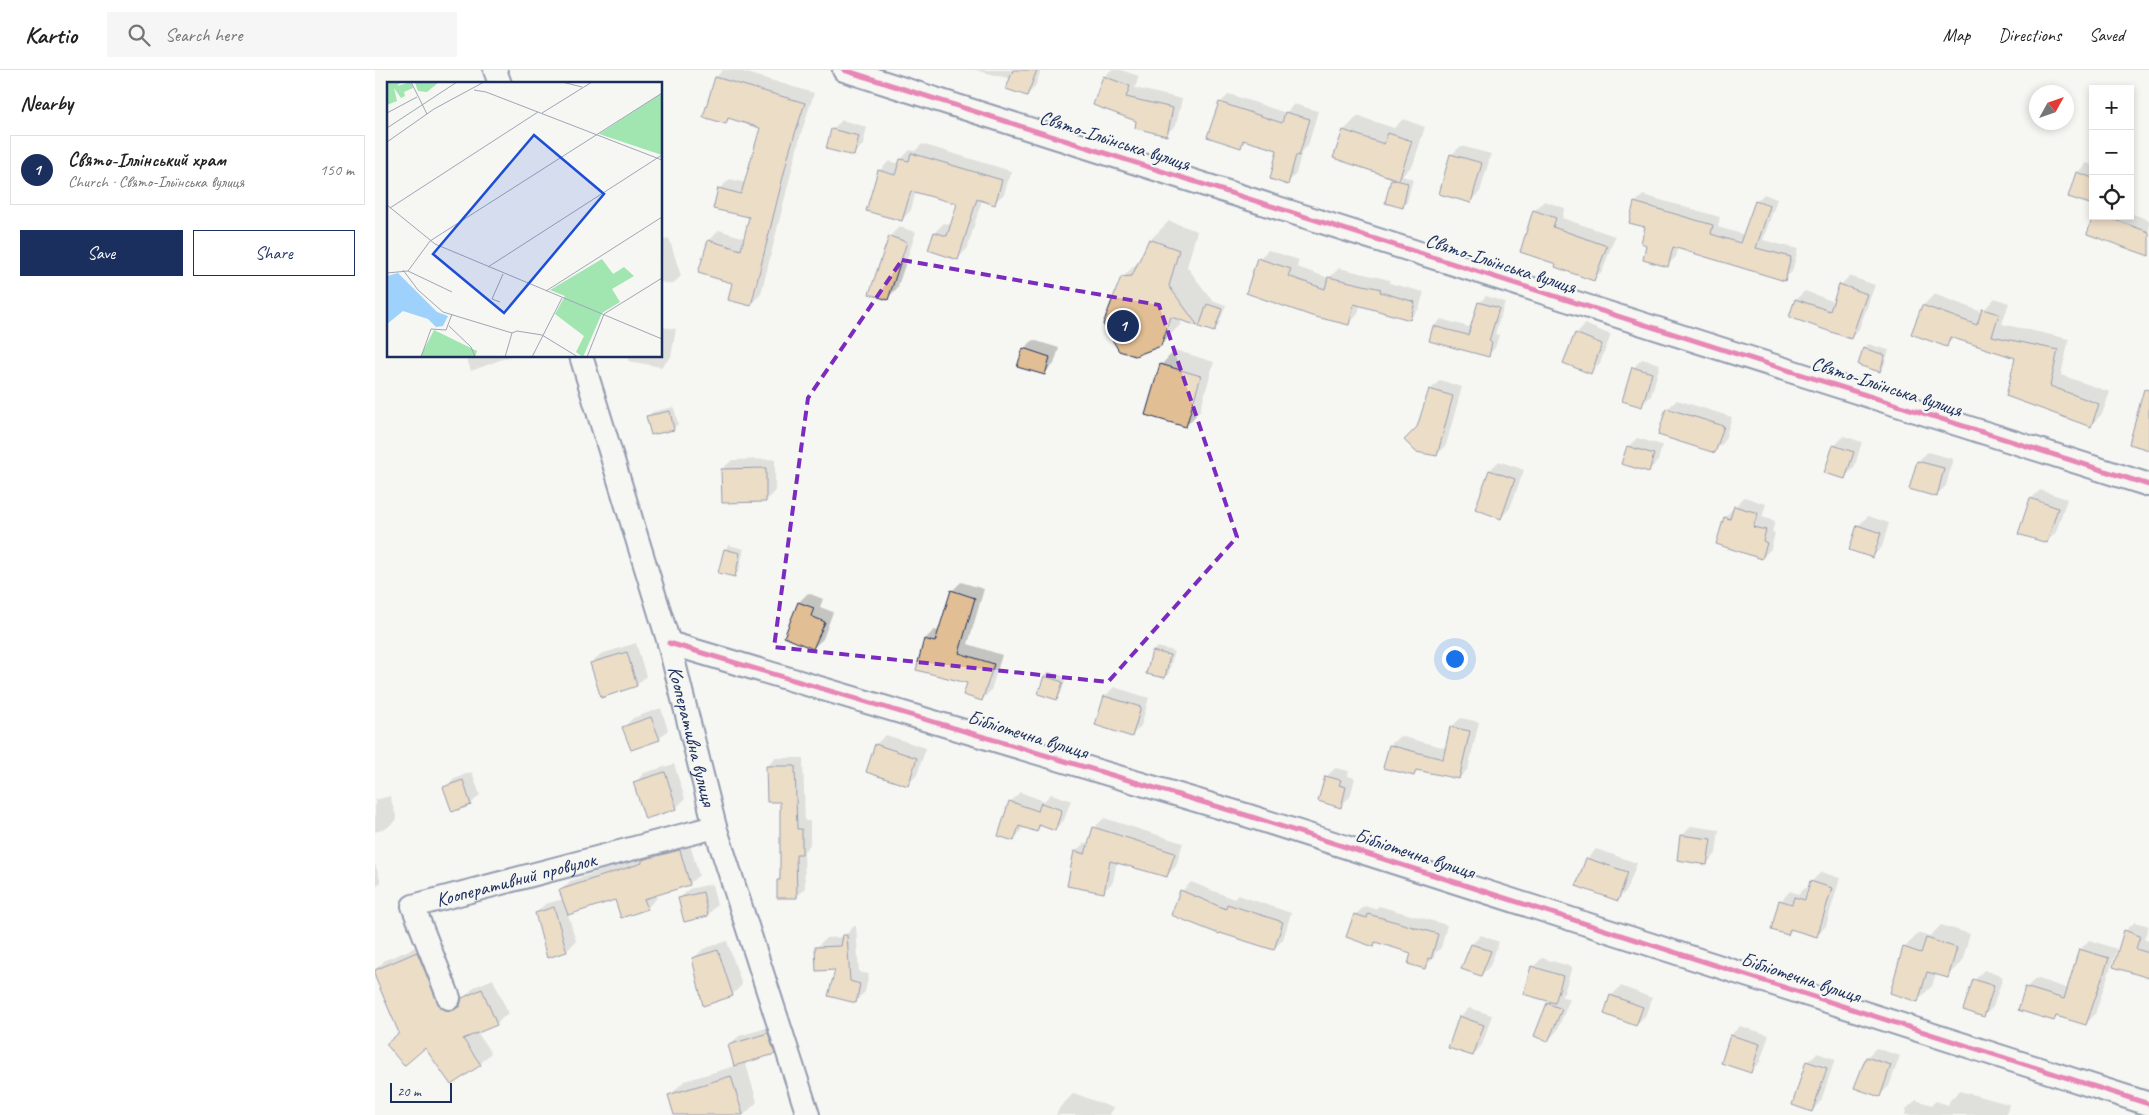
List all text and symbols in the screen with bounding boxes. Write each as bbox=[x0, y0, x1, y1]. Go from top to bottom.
search box bbox=[107, 12, 457, 57]
text: Kartio bbox=[25, 20, 77, 50]
icon: search bbox=[125, 21, 153, 49]
text: Search here bbox=[165, 23, 242, 47]
text: Map bbox=[1943, 24, 1970, 46]
text: Directions bbox=[1998, 24, 2061, 46]
text: Saved bbox=[2089, 24, 2124, 46]
inset map bbox=[387, 82, 663, 358]
north arrow bbox=[2029, 85, 2074, 130]
map controls bbox=[2089, 85, 2134, 220]
button: + bbox=[2089, 85, 2134, 130]
text: Nearby bbox=[20, 90, 73, 116]
street label: Свято-Ільїнська вулиця bbox=[1037, 104, 1194, 177]
button: − bbox=[2089, 130, 2134, 175]
text: Свято-Іллінський храм bbox=[68, 148, 226, 172]
text: 1 bbox=[33, 160, 41, 180]
text: 150 m bbox=[320, 160, 354, 180]
text: Church · Свято-Ільїнська вулиця bbox=[68, 172, 244, 192]
button: locate bbox=[2089, 175, 2134, 220]
street label: Свято-Ільїнська вулиця bbox=[1423, 227, 1580, 300]
button: Save bbox=[20, 230, 183, 276]
button: Share bbox=[193, 230, 355, 276]
pin: 1 bbox=[1107, 307, 1139, 345]
street label: Свято-Ільїнська вулиця bbox=[1809, 350, 1966, 423]
your location bbox=[1442, 646, 1468, 672]
street label: Кооперативна вулиця bbox=[662, 663, 722, 811]
street label: Бібліотечна вулиця bbox=[965, 704, 1093, 765]
street label: Бібліотечна вулиця bbox=[1352, 822, 1480, 885]
street label: Кооперативний провулок bbox=[433, 846, 600, 912]
street label: Бібліотечна вулиця bbox=[1738, 946, 1866, 1009]
scale bar bbox=[390, 1080, 453, 1103]
text: 20 m bbox=[397, 1083, 421, 1100]

